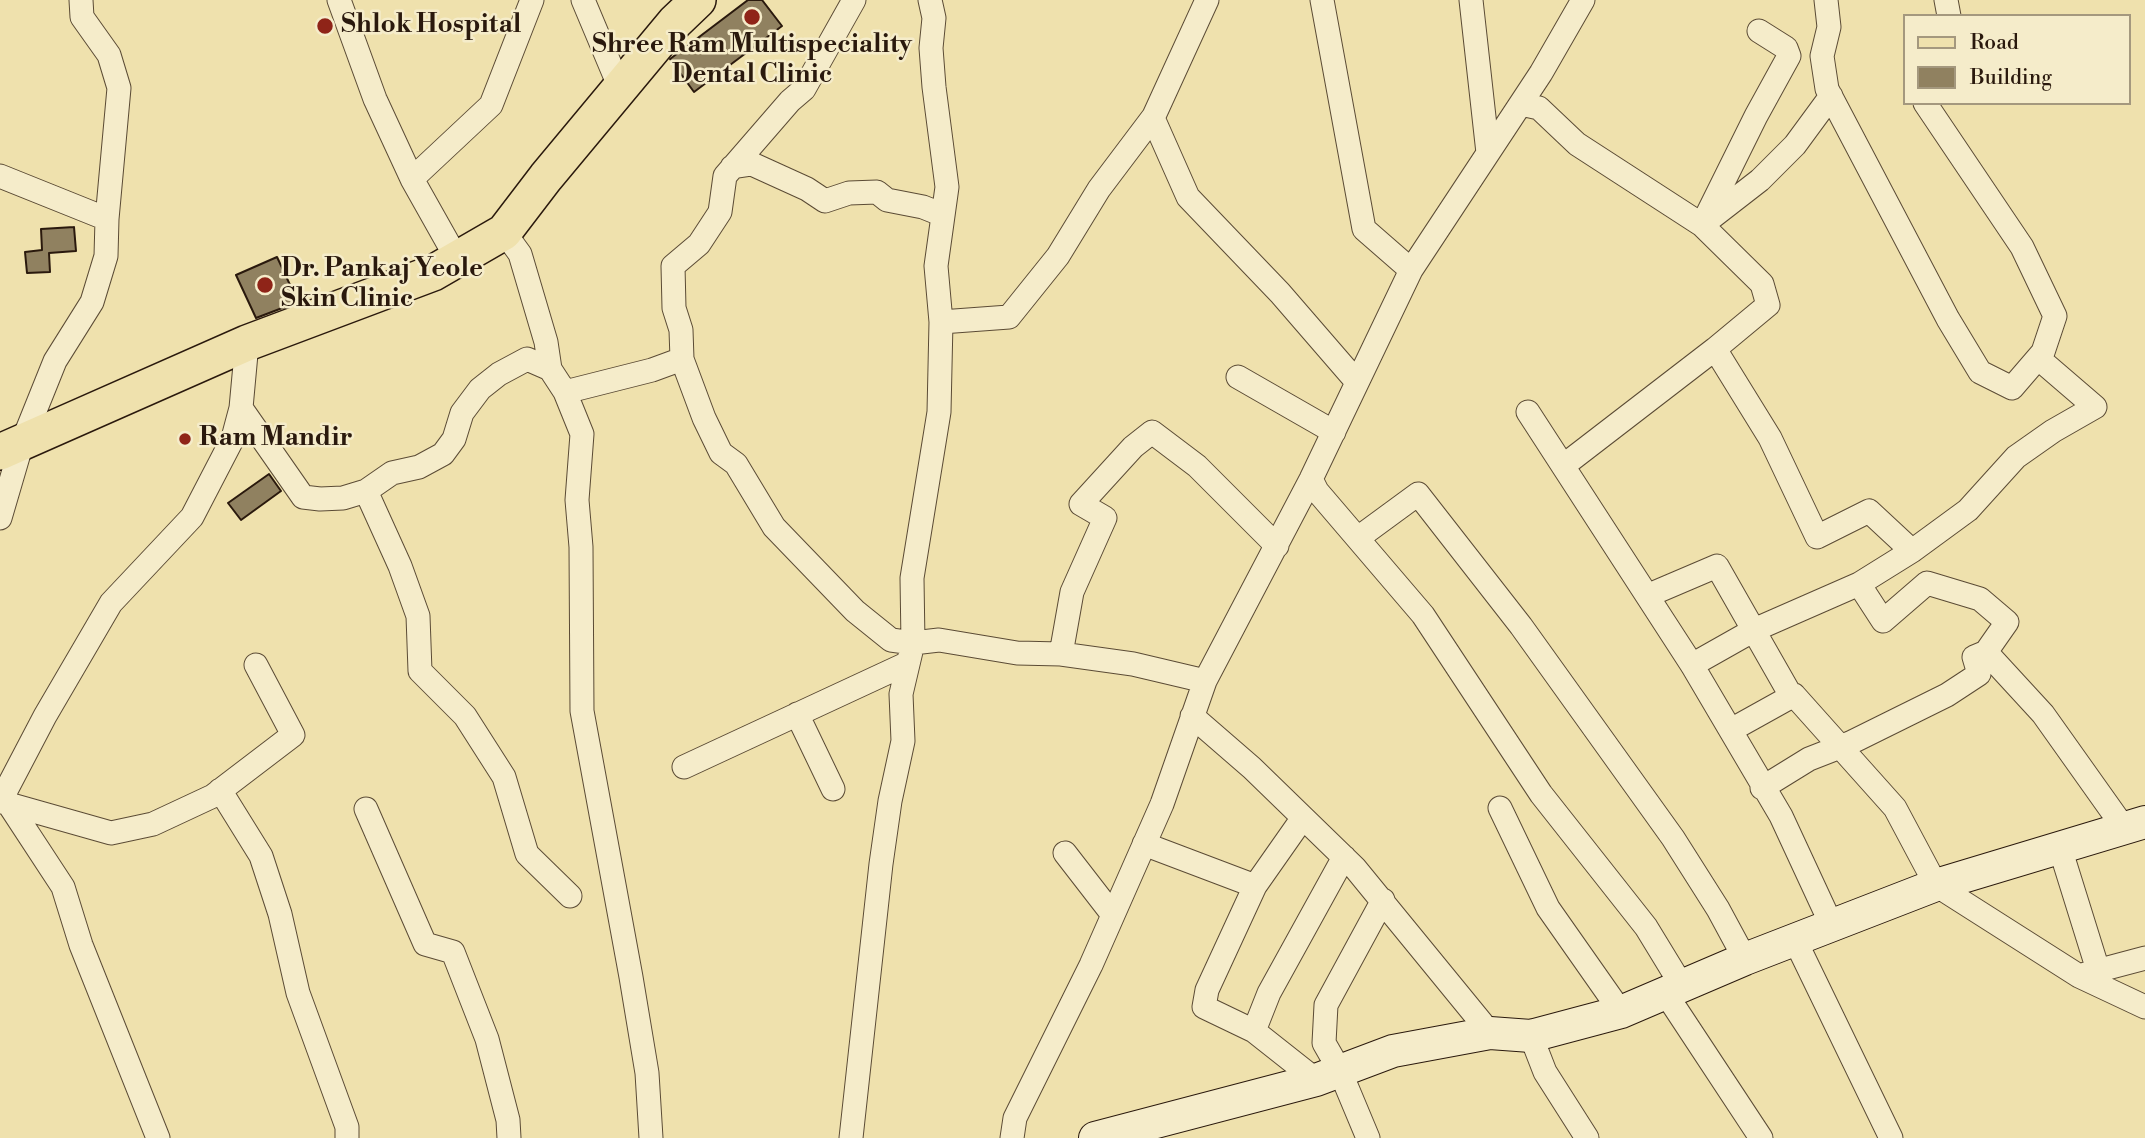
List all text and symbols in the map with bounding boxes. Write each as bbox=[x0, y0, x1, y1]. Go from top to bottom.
marker: Shree Ram Multispeciality Dental Clinic bbox=[742, 7, 762, 27]
place label: Shlok Hospital bbox=[341, 10, 521, 42]
legend bbox=[1904, 14, 2131, 105]
marker: Shlok Hospital bbox=[315, 16, 335, 36]
place label: Shree Ram Multispeciality Dental Clinic bbox=[592, 30, 912, 92]
text: Road bbox=[1970, 30, 2019, 56]
text: Building bbox=[1970, 65, 2052, 91]
place label: Dr. Pankaj Yeole Skin Clinic bbox=[281, 254, 483, 316]
marker: Dr. Pankaj Yeole Skin Clinic bbox=[255, 275, 275, 295]
place label: Ram Mandir bbox=[199, 423, 353, 455]
marker: Ram Mandir bbox=[177, 431, 193, 447]

